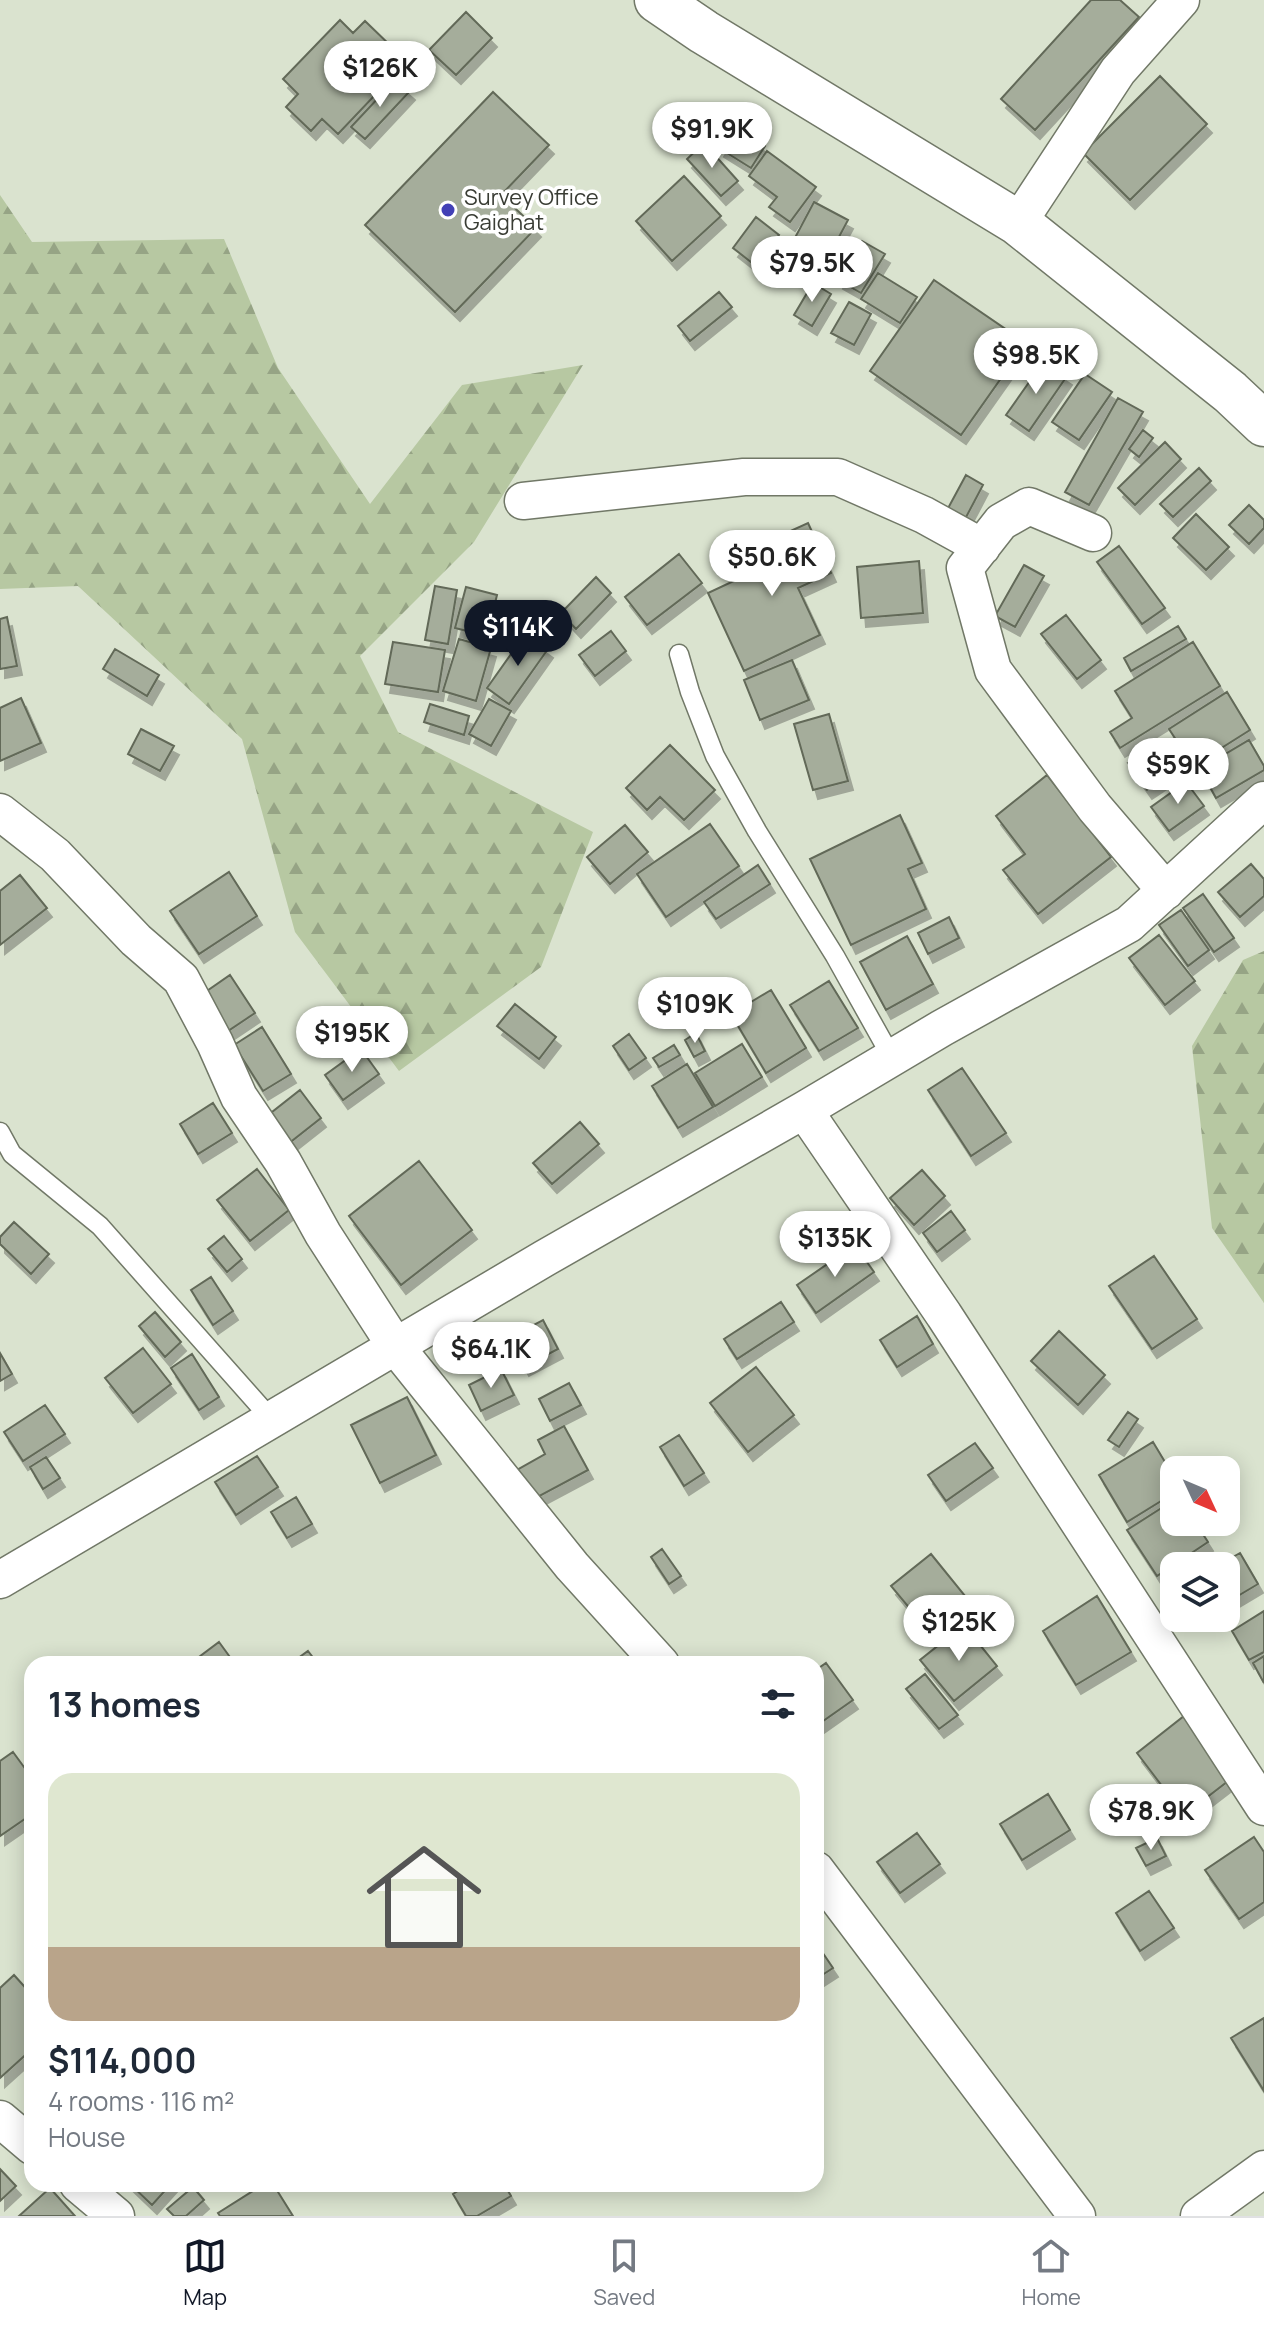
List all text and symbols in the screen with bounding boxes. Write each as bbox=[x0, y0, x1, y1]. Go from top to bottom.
pin: $126K bbox=[324, 41, 436, 109]
text: $126K bbox=[342, 49, 418, 85]
pin: $91.9K bbox=[647, 102, 777, 170]
text: $91.9K bbox=[670, 110, 754, 146]
place label: Survey Office Gaighat bbox=[464, 182, 599, 237]
marker: Survey Office Gaighat bbox=[439, 201, 457, 219]
pin: $79.5K bbox=[747, 236, 877, 304]
text: $79.5K bbox=[769, 244, 855, 280]
pin: $98.5K bbox=[971, 328, 1101, 396]
text: $98.5K bbox=[992, 336, 1080, 372]
pin: $50.6K bbox=[707, 530, 837, 598]
text: $50.6K bbox=[727, 538, 817, 574]
pin: $114K bbox=[462, 600, 574, 668]
text: $114K bbox=[482, 608, 554, 644]
pin: $59K bbox=[1131, 738, 1225, 806]
text: $59K bbox=[1146, 746, 1210, 782]
pin: $109K bbox=[639, 977, 751, 1045]
text: $109K bbox=[656, 985, 734, 1021]
pin: $195K bbox=[296, 1006, 408, 1074]
text: $195K bbox=[314, 1014, 390, 1050]
pin: $135K bbox=[779, 1211, 891, 1279]
text: $135K bbox=[798, 1219, 872, 1255]
pin: $64.1K bbox=[426, 1322, 556, 1390]
text: $64.1K bbox=[451, 1330, 531, 1366]
north arrow bbox=[1160, 1456, 1240, 1536]
map controls bbox=[1160, 1456, 1240, 1632]
button: layers bbox=[1160, 1552, 1240, 1632]
pin: $125K bbox=[903, 1595, 1015, 1663]
text: $125K bbox=[921, 1603, 997, 1639]
text: 13 homes bbox=[48, 1681, 201, 1727]
icon: filters bbox=[756, 1682, 800, 1726]
pin: $78.9K bbox=[1086, 1784, 1216, 1852]
text: $78.9K bbox=[1108, 1792, 1195, 1828]
icon: home bbox=[352, 1825, 496, 1969]
text: $114,000 bbox=[48, 2037, 197, 2083]
text: 4 rooms · 116 m² bbox=[48, 2083, 234, 2119]
text: House bbox=[48, 2119, 125, 2155]
tab: Map bbox=[183, 2234, 227, 2312]
tab: Saved bbox=[593, 2234, 655, 2312]
tab: Home bbox=[1021, 2234, 1081, 2312]

